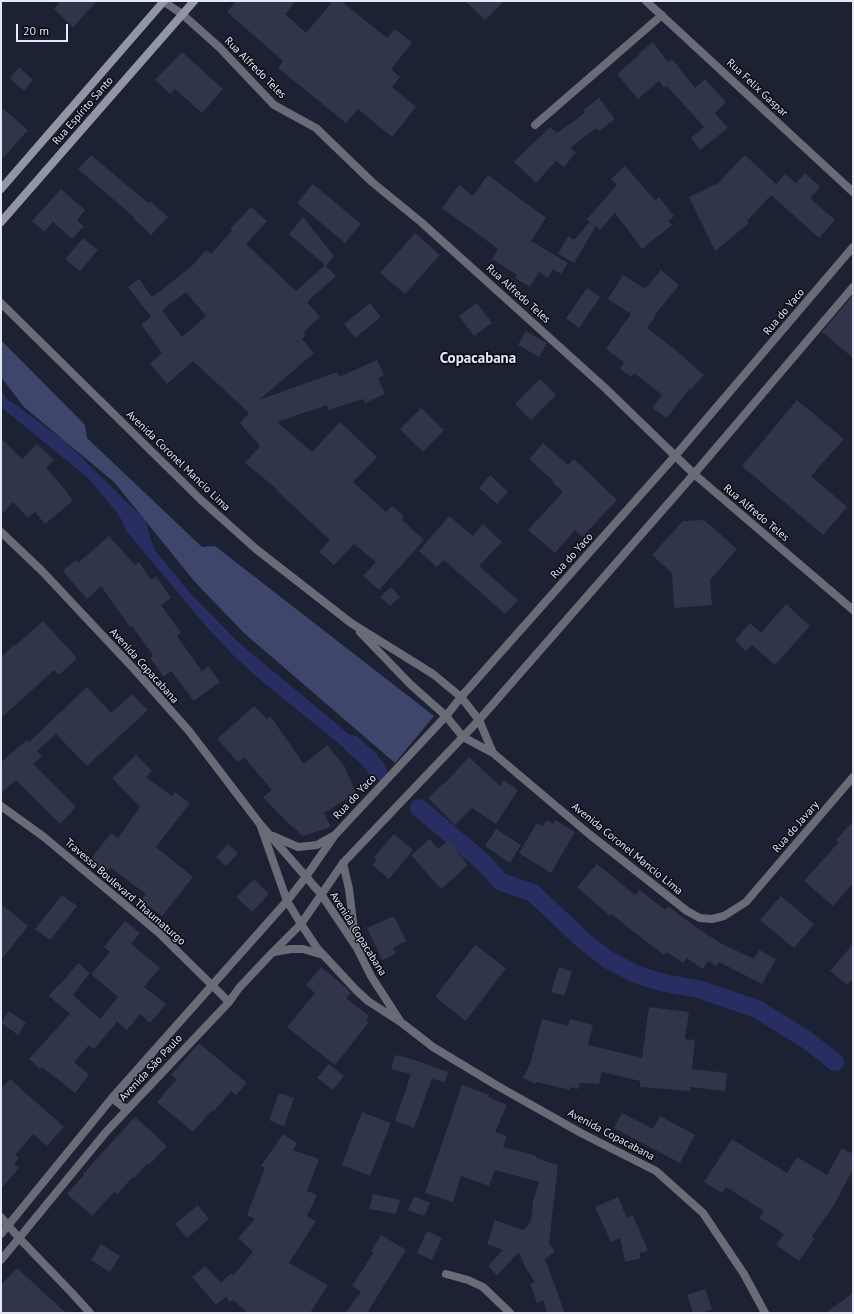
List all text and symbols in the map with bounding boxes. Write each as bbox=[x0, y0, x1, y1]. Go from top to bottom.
scale bar bbox=[18, 16, 70, 42]
text: 20 m bbox=[23, 23, 49, 38]
street label: Rua Alfredo Teles bbox=[221, 34, 289, 102]
street label: Rua Felix Gaspar bbox=[724, 56, 790, 120]
street label: Rua Espírito Santo bbox=[50, 74, 116, 148]
street label: Rua Alfredo Teles bbox=[483, 262, 553, 326]
street label: Rua do Yaco bbox=[761, 286, 807, 338]
district label: Copacabana bbox=[440, 350, 516, 368]
street label: Avenida Coronel Mancio Lima bbox=[123, 408, 233, 514]
street label: Rua Alfredo Teles bbox=[720, 482, 792, 544]
street label: Rua do Yaco bbox=[548, 530, 596, 582]
street label: Avenida Copacabana bbox=[107, 626, 181, 706]
street label: Rua do Yaco bbox=[331, 772, 379, 822]
street label: Rua do Javary bbox=[770, 799, 822, 855]
street label: Avenida Coronel Mancio Lima bbox=[569, 800, 685, 898]
street label: Travessa Boulevard Thaumaturgo bbox=[62, 836, 188, 948]
street label: Avenida Copacabana bbox=[327, 890, 389, 978]
street label: Avenida São Paulo bbox=[117, 1032, 185, 1104]
street label: Avenida Copacabana bbox=[565, 1107, 657, 1163]

